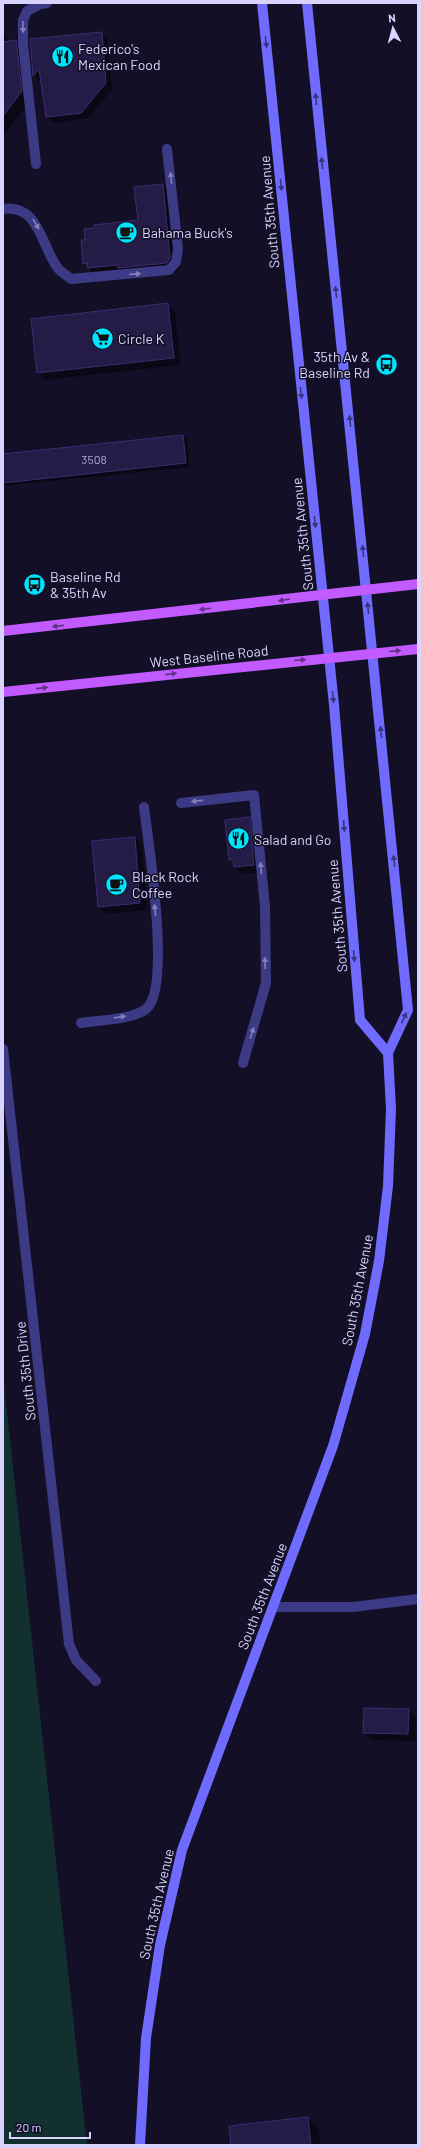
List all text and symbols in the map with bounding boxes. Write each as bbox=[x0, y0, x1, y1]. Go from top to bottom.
north arrow bbox=[373, 8, 413, 48]
text: N bbox=[388, 11, 396, 24]
one-way arrow bbox=[20, 21, 26, 34]
one-way arrow bbox=[263, 36, 269, 48]
place label: Federico's Mexican Food bbox=[78, 40, 161, 73]
restaurant icon: Federico's Mexican Food bbox=[49, 43, 75, 69]
one-way arrow bbox=[313, 93, 319, 105]
street label: South 35th Avenue bbox=[256, 155, 282, 269]
one-way arrow bbox=[319, 157, 325, 169]
one-way arrow bbox=[168, 172, 174, 184]
one-way arrow bbox=[278, 179, 284, 191]
one-way arrow bbox=[32, 218, 39, 230]
cafe icon: Bahama Buck's bbox=[113, 219, 139, 245]
place label: Bahama Buck's bbox=[142, 224, 233, 241]
one-way arrow bbox=[129, 271, 141, 277]
one-way arrow bbox=[333, 286, 339, 298]
supermarket icon: Circle K bbox=[89, 325, 115, 351]
place label: Circle K bbox=[118, 330, 165, 347]
place label: 35th Av & Baseline Rd bbox=[299, 348, 370, 381]
bus stop icon: 35th Av & Baseline Rd bbox=[373, 351, 399, 377]
one-way arrow bbox=[298, 387, 305, 399]
one-way arrow bbox=[346, 415, 353, 427]
house number: 3508 bbox=[81, 452, 107, 466]
street label: South 35th Avenue bbox=[288, 477, 316, 591]
one-way arrow bbox=[312, 516, 318, 528]
one-way arrow bbox=[359, 545, 366, 557]
place label: Baseline Rd & 35th Av bbox=[50, 568, 121, 601]
bus stop icon: Baseline Rd & 35th Av bbox=[21, 571, 47, 597]
one-way arrow bbox=[278, 597, 290, 603]
one-way arrow bbox=[365, 602, 371, 614]
one-way arrow bbox=[199, 606, 211, 613]
one-way arrow bbox=[52, 623, 64, 629]
street label: West Baseline Road bbox=[149, 641, 269, 671]
one-way arrow bbox=[389, 648, 401, 655]
one-way arrow bbox=[294, 657, 306, 664]
one-way arrow bbox=[165, 671, 177, 677]
one-way arrow bbox=[36, 684, 48, 691]
one-way arrow bbox=[330, 690, 336, 703]
one-way arrow bbox=[377, 726, 384, 738]
one-way arrow bbox=[191, 798, 203, 804]
one-way arrow bbox=[340, 820, 347, 832]
restaurant icon: Salad and Go bbox=[226, 826, 252, 852]
place label: Salad and Go bbox=[254, 831, 331, 848]
one-way arrow bbox=[391, 855, 397, 867]
street label: South 35th Avenue bbox=[324, 859, 350, 973]
one-way arrow bbox=[258, 862, 264, 874]
place label: Black Rock Coffee bbox=[132, 868, 199, 901]
cafe icon: Black Rock Coffee bbox=[104, 871, 130, 897]
one-way arrow bbox=[152, 904, 159, 916]
one-way arrow bbox=[351, 950, 358, 962]
one-way arrow bbox=[262, 956, 268, 969]
one-way arrow bbox=[401, 1012, 407, 1024]
one-way arrow bbox=[114, 1014, 126, 1020]
one-way arrow bbox=[249, 1026, 255, 1038]
street label: South 35th Avenue bbox=[338, 1233, 376, 1347]
street label: South 35th Drive bbox=[11, 1320, 39, 1422]
street label: South 35th Avenue bbox=[234, 1540, 290, 1652]
street label: South 35th Avenue bbox=[135, 1847, 177, 1961]
scale bar bbox=[10, 2114, 90, 2140]
text: 20 m bbox=[16, 2120, 42, 2134]

